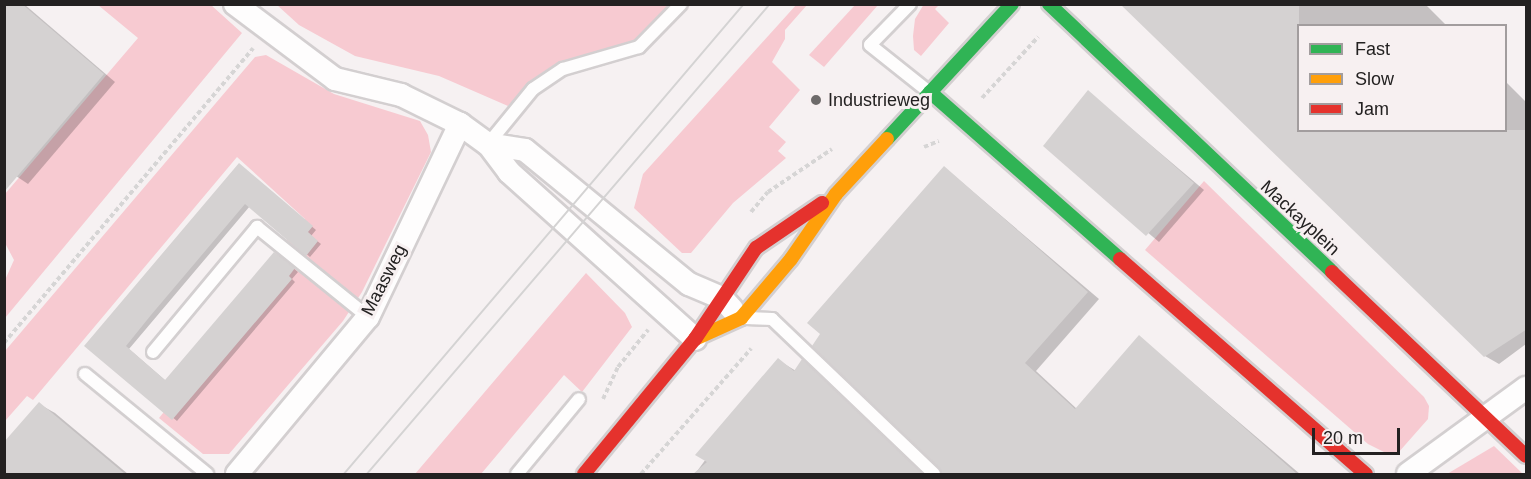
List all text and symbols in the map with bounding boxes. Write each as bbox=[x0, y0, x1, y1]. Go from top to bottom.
legend bbox=[1297, 24, 1507, 132]
text: Fast bbox=[1355, 39, 1390, 59]
text: Slow bbox=[1355, 69, 1394, 89]
place label: Industrieweg bbox=[828, 89, 930, 111]
marker: Industrieweg bbox=[809, 93, 823, 107]
text: Jam bbox=[1355, 99, 1389, 119]
street label: Mackayplein bbox=[1256, 176, 1344, 260]
street label: Maasweg bbox=[357, 241, 411, 319]
scale bar bbox=[1315, 416, 1404, 454]
text: 20 m bbox=[1323, 428, 1363, 448]

